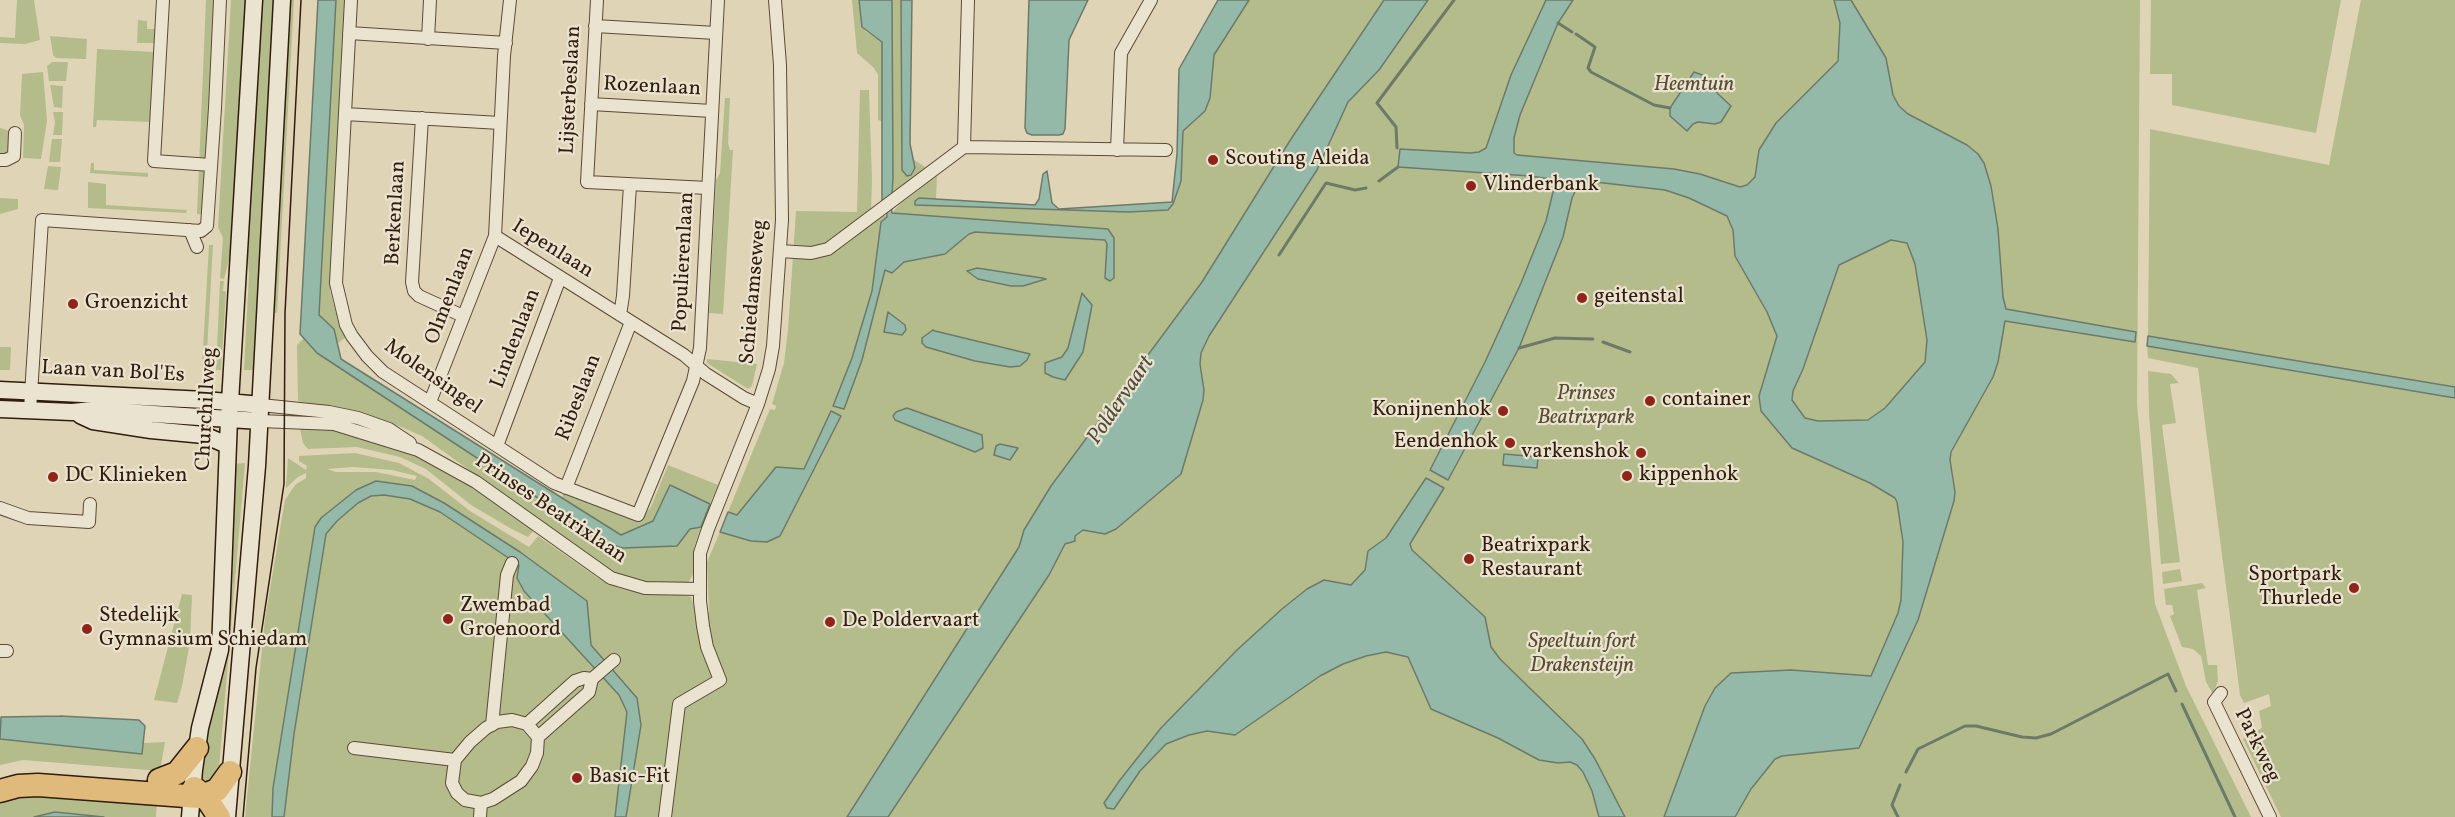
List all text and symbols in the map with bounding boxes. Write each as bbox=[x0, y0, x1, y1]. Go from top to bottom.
street label: Lijsterbeslaan bbox=[556, 25, 588, 155]
street label: Rozenlaan bbox=[602, 73, 702, 103]
park label: Heemtuin bbox=[1654, 73, 1734, 99]
place label: Scouting Aleida bbox=[1225, 147, 1370, 173]
marker: Scouting Aleida bbox=[1206, 153, 1220, 167]
street label: Berkenlaan bbox=[382, 160, 412, 266]
place label: Vlinderbank bbox=[1483, 173, 1599, 199]
marker: Vlinderbank bbox=[1464, 179, 1478, 193]
street label: Populierenlaan bbox=[669, 191, 701, 333]
street label: Iepenlaan bbox=[506, 215, 598, 285]
street label: Schiedamseweg bbox=[736, 218, 774, 366]
street label: Olmenlaan bbox=[421, 244, 481, 348]
place label: geitenstal bbox=[1594, 285, 1684, 311]
street label: Lindenlaan bbox=[486, 286, 548, 392]
place label: Groenzicht bbox=[85, 291, 188, 317]
marker: geitenstal bbox=[1575, 291, 1589, 305]
marker: Groenzicht bbox=[66, 297, 80, 311]
street label: Molensingel bbox=[378, 335, 486, 421]
street label: Churchillweg bbox=[192, 346, 224, 472]
street label: Ribeslaan bbox=[552, 351, 608, 445]
water label: Poldervaart bbox=[1083, 352, 1161, 450]
street label: Laan van Bol'Es bbox=[41, 357, 185, 389]
park label: Prinses Beatrixpark bbox=[1537, 382, 1635, 432]
place label: container bbox=[1662, 388, 1751, 414]
marker: container bbox=[1643, 394, 1657, 408]
place label: Konijnenhok bbox=[1372, 398, 1491, 424]
marker: Konijnenhok bbox=[1496, 404, 1510, 418]
place label: Eendenhok bbox=[1394, 430, 1498, 456]
marker: Eendenhok bbox=[1503, 436, 1517, 450]
place label: varkenshok bbox=[1521, 440, 1629, 466]
marker: varkenshok bbox=[1634, 446, 1648, 460]
street label: Prinses Beatrixlaan bbox=[469, 450, 631, 570]
place label: kippenhok bbox=[1639, 463, 1738, 489]
place label: DC Klinieken bbox=[65, 464, 188, 490]
marker: kippenhok bbox=[1620, 469, 1634, 483]
marker: DC Klinieken bbox=[46, 470, 60, 484]
place label: Beatrixpark Restaurant bbox=[1481, 534, 1590, 584]
marker: Beatrixpark Restaurant bbox=[1462, 552, 1476, 566]
place label: Sportpark Thurlede bbox=[2248, 563, 2342, 613]
marker: Sportpark Thurlede bbox=[2347, 581, 2361, 595]
place label: Zwembad Groenoord bbox=[460, 594, 561, 644]
place label: Stedelijk Gymnasium Schiedam bbox=[99, 604, 307, 654]
place label: De Poldervaart bbox=[842, 609, 979, 635]
marker: Zwembad Groenoord bbox=[441, 612, 455, 626]
marker: De Poldervaart bbox=[823, 615, 837, 629]
marker: Stedelijk Gymnasium Schiedam bbox=[80, 622, 94, 636]
park label: Speeltuin fort Drakensteijn bbox=[1528, 630, 1636, 680]
street label: Parkweg bbox=[2227, 705, 2285, 787]
place label: Basic-Fit bbox=[589, 765, 670, 791]
marker: Basic-Fit bbox=[570, 771, 584, 785]

